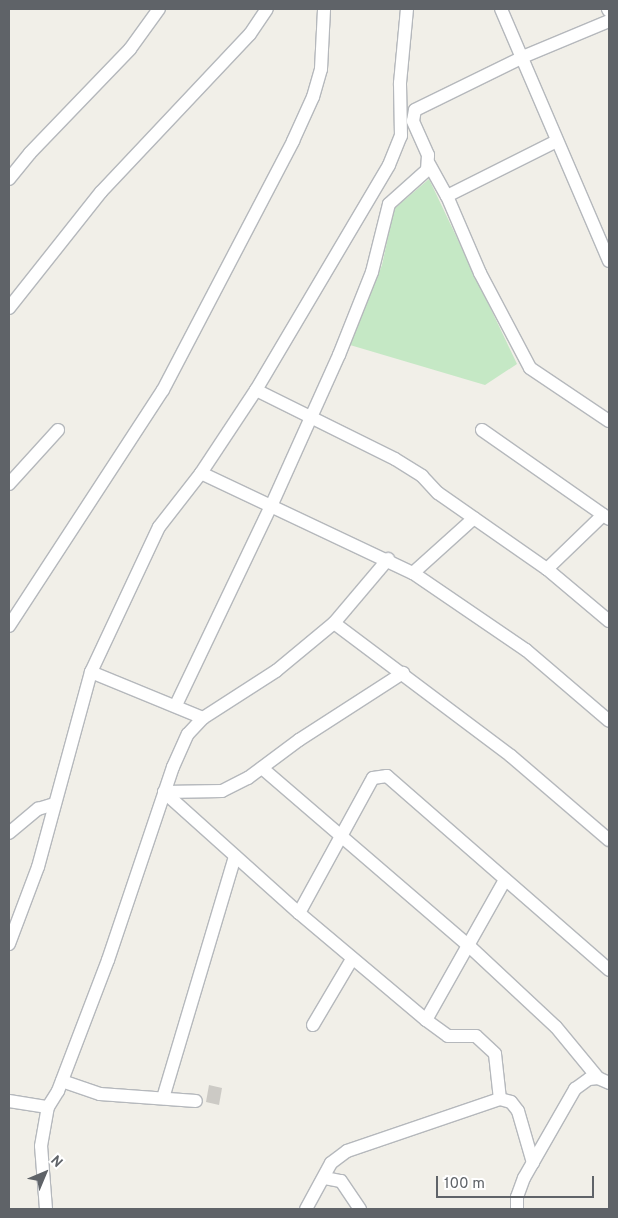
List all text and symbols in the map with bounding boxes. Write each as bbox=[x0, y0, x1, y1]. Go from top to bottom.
north arrow bbox=[20, 1148, 70, 1198]
text: N bbox=[46, 1152, 66, 1172]
scale bar bbox=[438, 1166, 596, 1198]
text: 100 m bbox=[444, 1175, 485, 1194]

